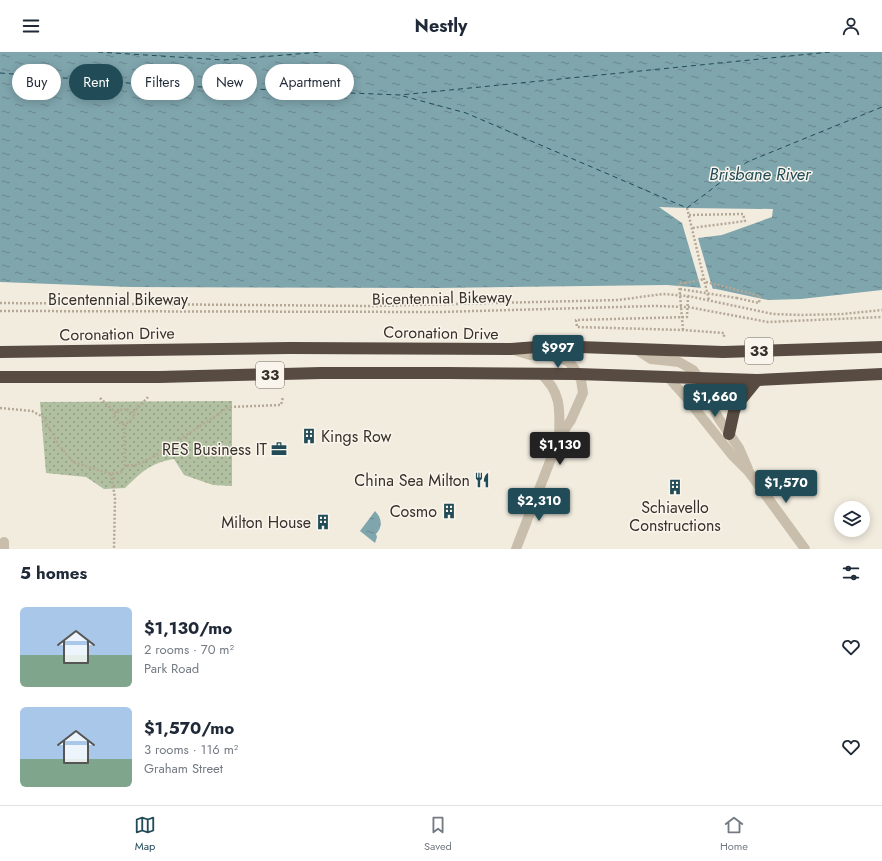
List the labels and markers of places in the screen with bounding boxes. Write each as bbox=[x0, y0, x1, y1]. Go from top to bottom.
pin: $997 bbox=[534, 335, 582, 369]
pin: $1,660 bbox=[682, 384, 748, 418]
place label: Kings Row bbox=[321, 425, 391, 448]
building icon: Kings Row bbox=[300, 427, 318, 445]
pin: $1,130 bbox=[527, 432, 593, 466]
place label: RES Business IT bbox=[162, 438, 268, 461]
office icon: RES Business IT bbox=[270, 440, 288, 458]
place label: China Sea Milton bbox=[354, 469, 470, 492]
pin: $1,570 bbox=[753, 470, 819, 504]
restaurant icon: China Sea Milton bbox=[473, 471, 491, 489]
building icon: Schiavello Constructions bbox=[666, 478, 684, 496]
pin: $2,310 bbox=[506, 488, 572, 522]
place label: Schiavello Constructions bbox=[629, 496, 721, 537]
place label: Cosmo bbox=[390, 500, 437, 523]
building icon: Cosmo bbox=[440, 502, 458, 520]
place label: Milton House bbox=[221, 511, 311, 534]
building icon: Milton House bbox=[314, 513, 332, 531]

